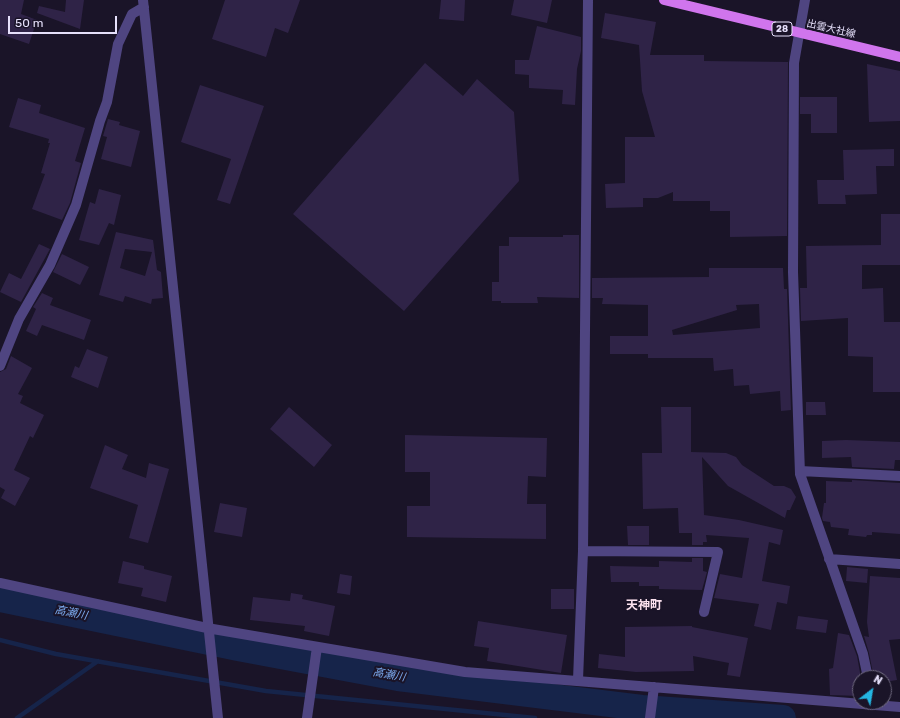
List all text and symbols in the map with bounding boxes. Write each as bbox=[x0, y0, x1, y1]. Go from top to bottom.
scale bar bbox=[10, 8, 119, 34]
text: 50 m bbox=[15, 16, 43, 30]
street label: 出雲大社線 bbox=[805, 18, 857, 40]
road number: 28 bbox=[772, 22, 792, 36]
district label: 天神町 bbox=[626, 599, 662, 613]
water label: 高瀬川 bbox=[54, 603, 88, 623]
water label: 高瀬川 bbox=[372, 666, 406, 684]
north arrow bbox=[852, 670, 892, 710]
text: N bbox=[871, 673, 885, 688]

